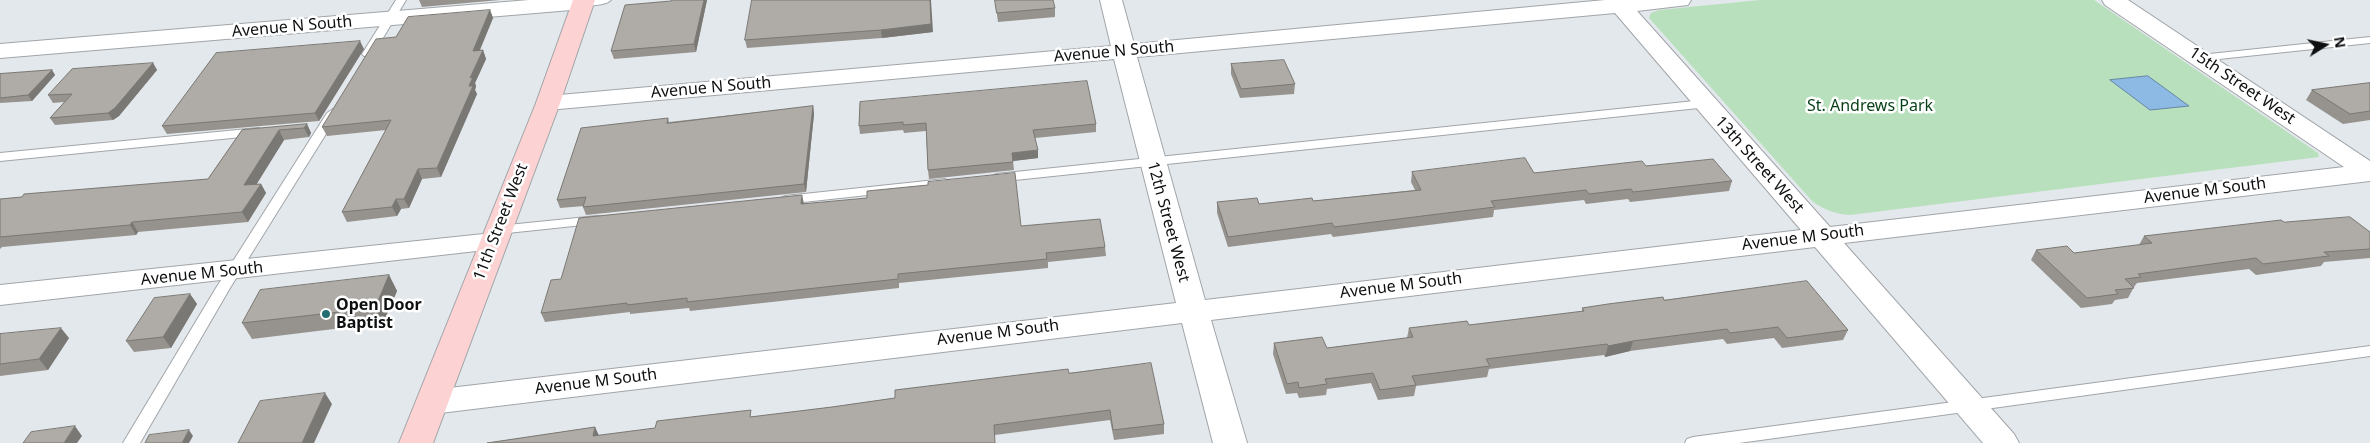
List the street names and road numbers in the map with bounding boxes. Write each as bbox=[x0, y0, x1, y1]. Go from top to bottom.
street label: Avenue N South bbox=[231, 12, 353, 42]
street label: Avenue N South bbox=[1053, 37, 1175, 67]
street label: 15th Street West bbox=[2185, 43, 2299, 129]
street label: Avenue N South bbox=[650, 73, 772, 103]
street label: 13th Street West bbox=[1710, 113, 1808, 217]
street label: 12th Street West bbox=[1143, 160, 1193, 284]
street label: 11th Street West bbox=[470, 161, 532, 283]
street label: Avenue M South bbox=[2143, 174, 2267, 208]
street label: Avenue M South bbox=[1741, 221, 1865, 255]
street label: Avenue M South bbox=[140, 258, 264, 290]
street label: Avenue M South bbox=[1339, 269, 1463, 303]
street label: Avenue M South bbox=[936, 316, 1060, 350]
street label: Avenue M South bbox=[534, 365, 658, 399]

